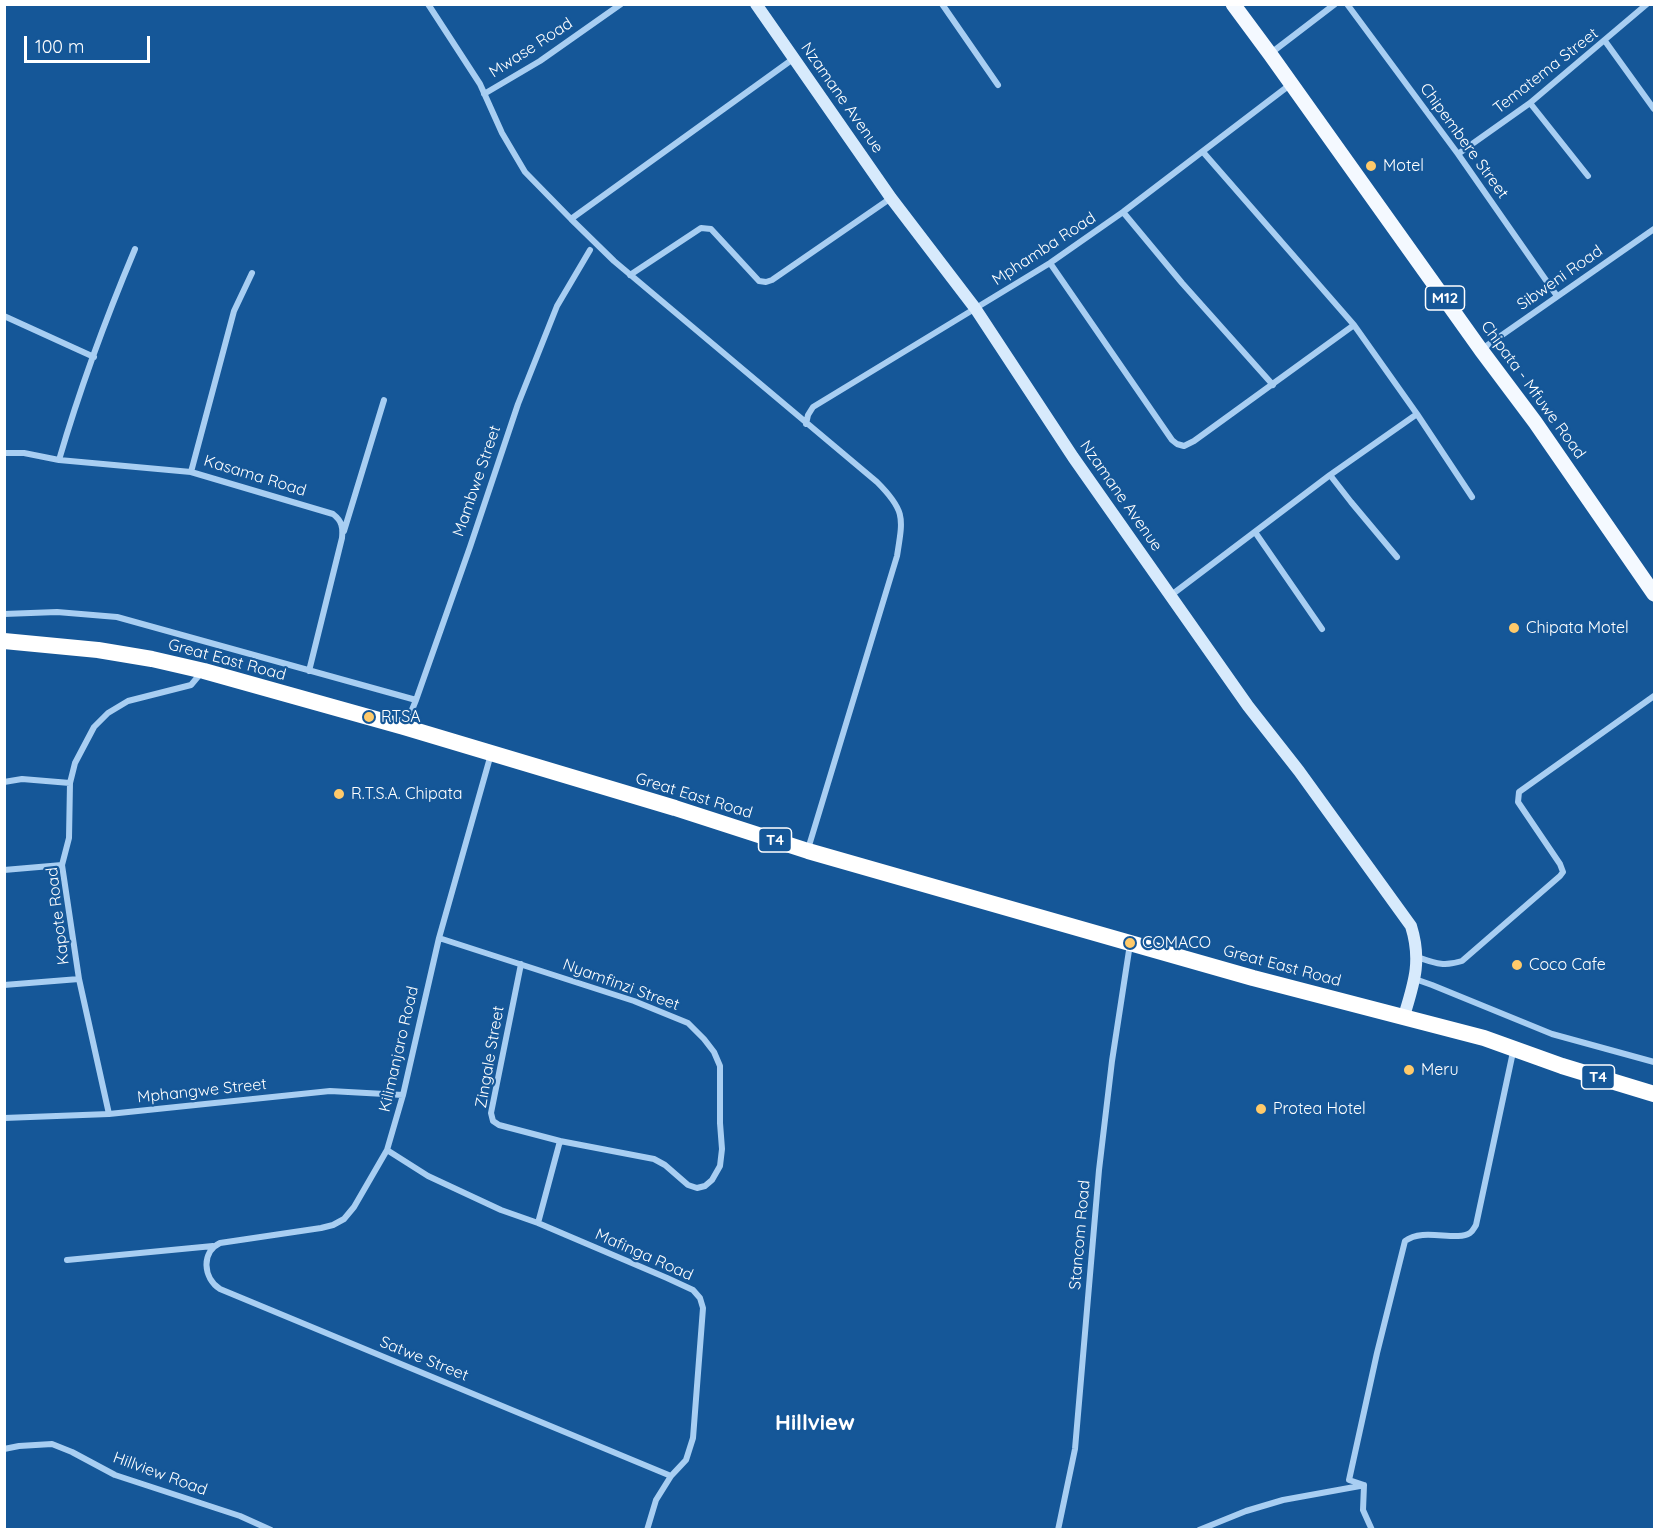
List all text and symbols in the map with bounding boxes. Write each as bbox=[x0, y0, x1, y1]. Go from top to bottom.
street label: Mwase Road bbox=[486, 14, 576, 82]
scale bar bbox=[27, 24, 153, 62]
street label: Tematema Street bbox=[1490, 24, 1602, 118]
text: 100 m bbox=[35, 35, 84, 58]
street label: Nzamane Avenue bbox=[797, 39, 887, 157]
street label: Chipembere Street bbox=[1416, 80, 1512, 202]
place label: Motel bbox=[1383, 156, 1424, 176]
marker: Motel bbox=[1364, 159, 1378, 173]
street label: Mphamba Road bbox=[989, 208, 1099, 290]
street label: Sibweni Road bbox=[1514, 241, 1606, 315]
road number: M12 bbox=[1426, 286, 1464, 310]
street label: Chipata - Mfuwe Road bbox=[1477, 317, 1589, 463]
street label: Mambwe Street bbox=[449, 423, 505, 539]
street label: Nzamane Avenue bbox=[1076, 437, 1166, 555]
street label: Kasama Road bbox=[201, 451, 309, 501]
place label: Chipata Motel bbox=[1526, 618, 1629, 638]
marker: Chipata Motel bbox=[1507, 621, 1521, 635]
street label: Great East Road bbox=[166, 635, 288, 685]
place label: RTSA bbox=[381, 707, 420, 727]
marker: RTSA bbox=[362, 710, 376, 724]
street label: Great East Road bbox=[633, 769, 755, 823]
place label: R.T.S.A. Chipata bbox=[351, 784, 463, 804]
marker: R.T.S.A. Chipata bbox=[332, 787, 346, 801]
road number: T4 bbox=[758, 828, 792, 852]
street label: Kapote Road bbox=[42, 866, 74, 966]
place label: COMACO bbox=[1142, 933, 1211, 953]
marker: COMACO bbox=[1123, 936, 1137, 950]
street label: Great East Road bbox=[1221, 941, 1343, 991]
street label: Nyamfinzi Street bbox=[560, 955, 682, 1015]
place label: Coco Cafe bbox=[1529, 955, 1606, 975]
marker: Coco Cafe bbox=[1510, 958, 1524, 972]
street label: Kilimanjaro Road bbox=[375, 984, 423, 1114]
street label: Zingale Street bbox=[472, 1005, 508, 1109]
place label: Meru bbox=[1421, 1060, 1459, 1080]
marker: Meru bbox=[1402, 1063, 1416, 1077]
road number: T4 bbox=[1582, 1065, 1614, 1089]
street label: Mphangwe Street bbox=[136, 1075, 268, 1107]
place label: Protea Hotel bbox=[1273, 1099, 1366, 1119]
marker: Protea Hotel bbox=[1254, 1102, 1268, 1116]
street label: Stancom Road bbox=[1066, 1179, 1094, 1291]
street label: Mafinga Road bbox=[592, 1225, 696, 1285]
street label: Satwe Street bbox=[377, 1333, 471, 1385]
district label: Hillview bbox=[775, 1410, 855, 1436]
street label: Hillview Road bbox=[110, 1448, 210, 1500]

